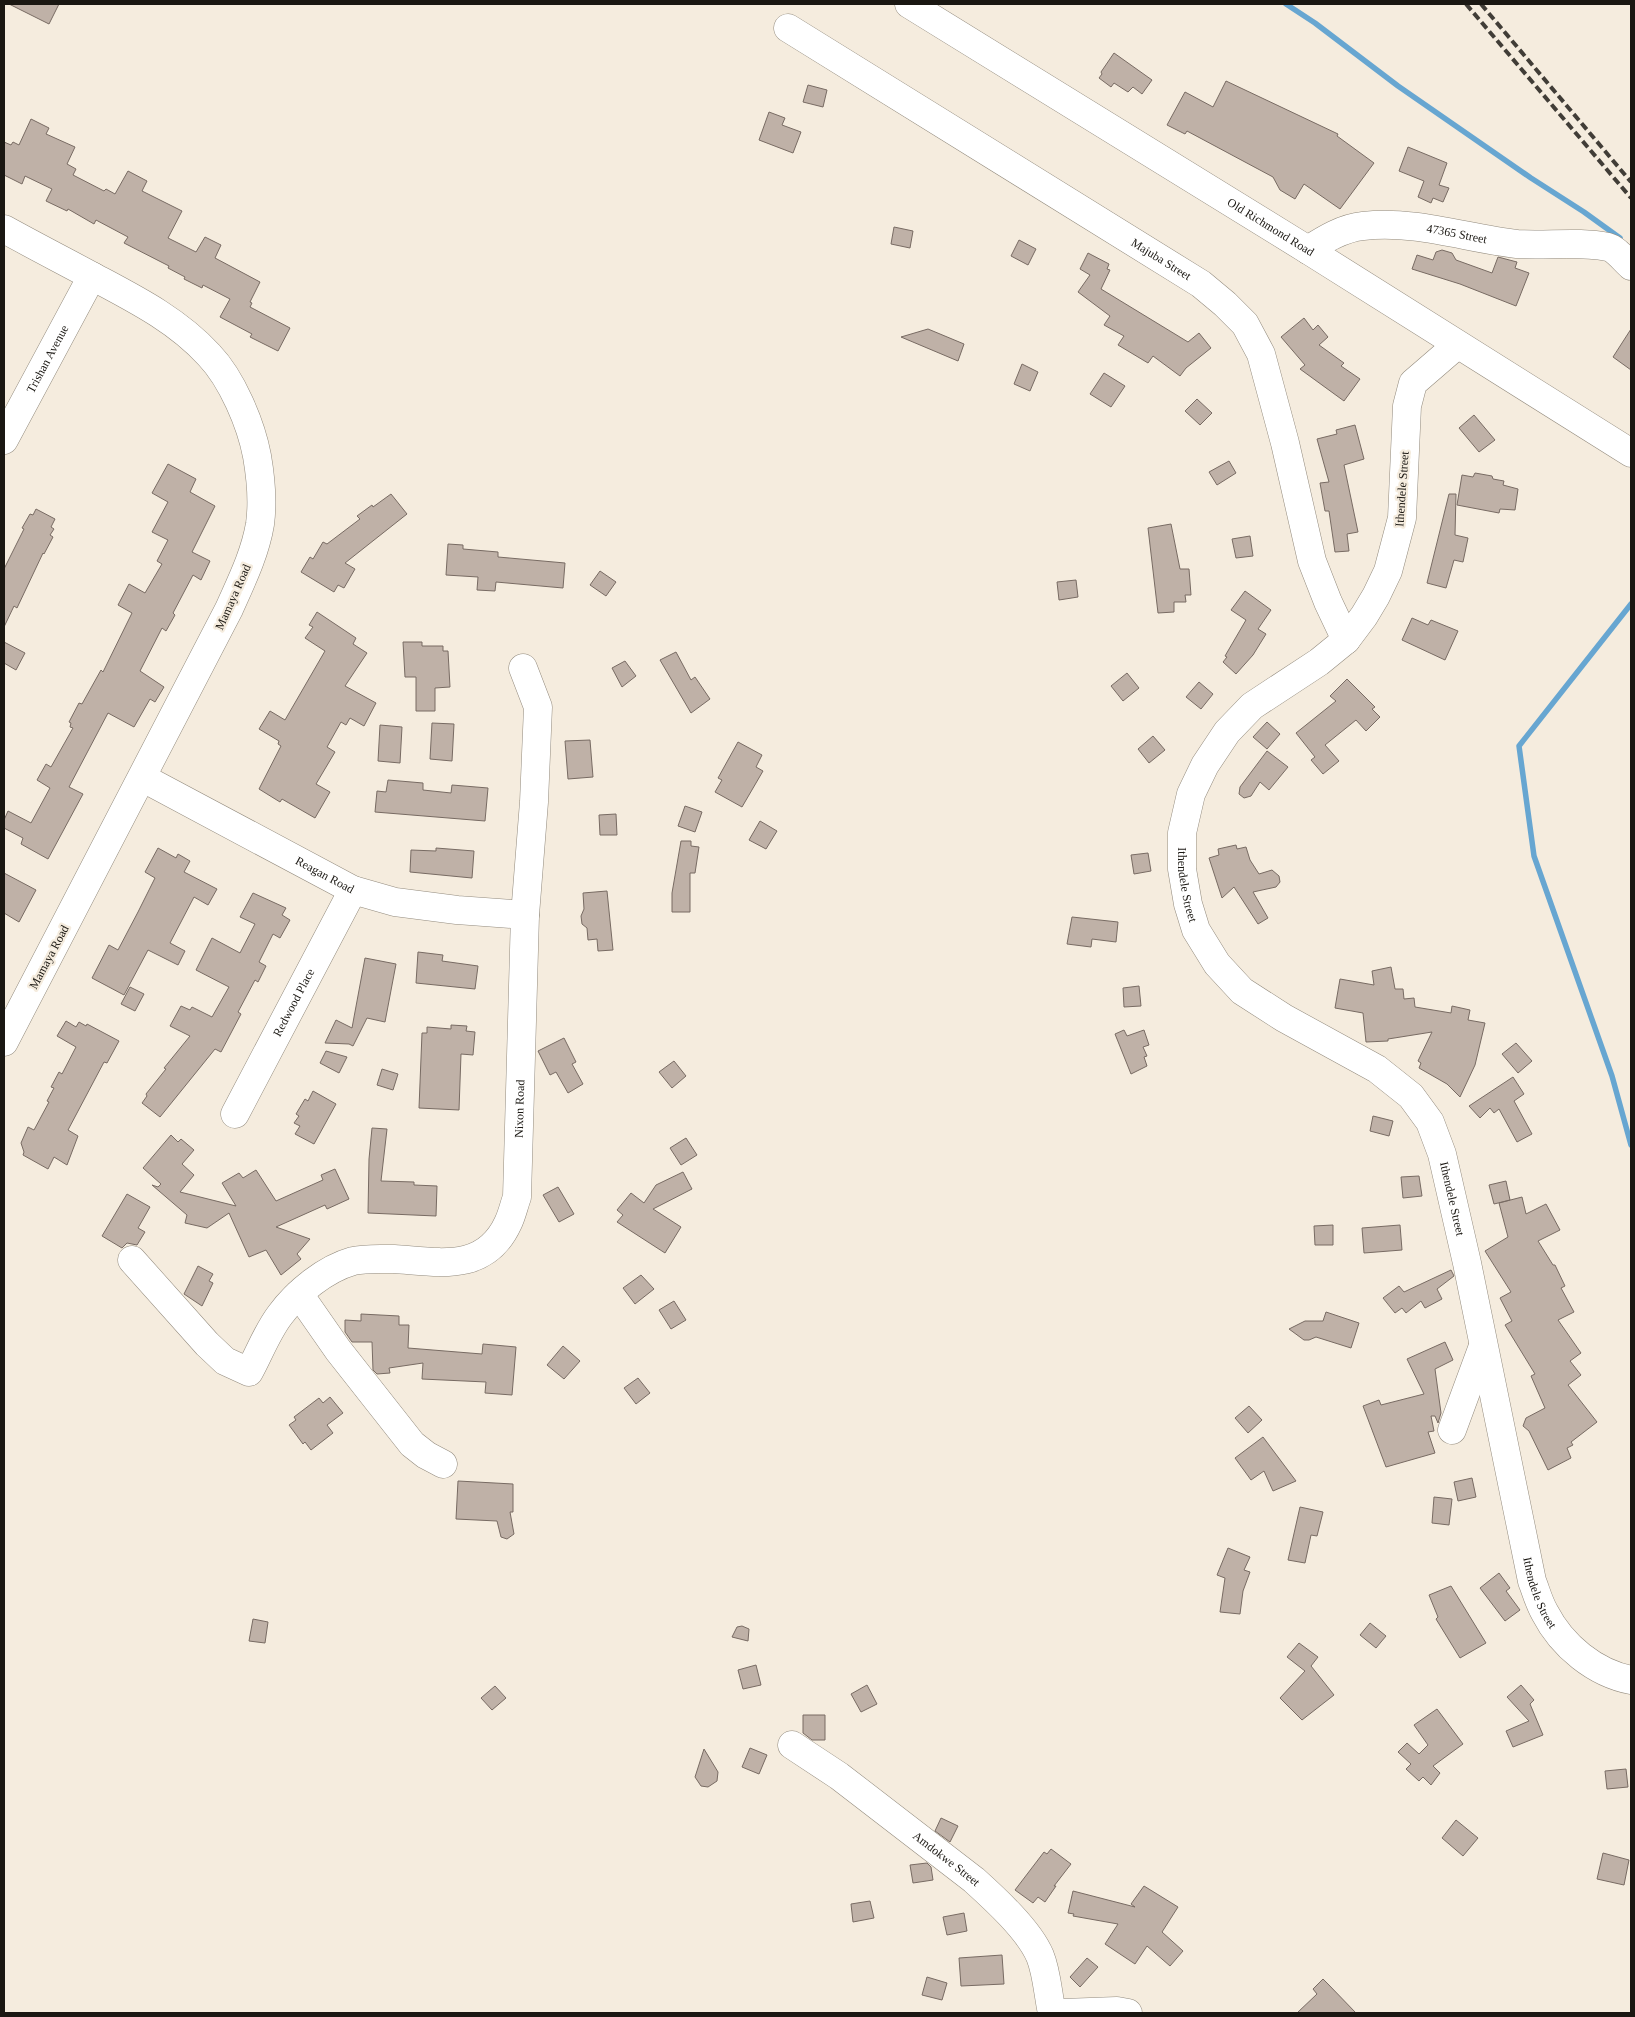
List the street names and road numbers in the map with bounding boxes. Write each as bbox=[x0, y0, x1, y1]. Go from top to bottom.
street label: Old Richmond Road bbox=[1225, 195, 1317, 259]
street label: 47365 Street bbox=[1426, 221, 1489, 246]
street label: Majuba Street bbox=[1129, 236, 1194, 283]
street label: Trishan Avenue bbox=[24, 323, 71, 395]
street label: Ithendele Street bbox=[1392, 450, 1412, 527]
street label: Mamaya Road bbox=[212, 562, 254, 632]
street label: Ithendele Street bbox=[1175, 847, 1200, 924]
street label: Reagan Road bbox=[293, 854, 356, 896]
street label: Mamaya Road bbox=[26, 923, 72, 991]
street label: Redwood Place bbox=[270, 966, 317, 1039]
street label: Nixon Road bbox=[512, 1079, 527, 1138]
street label: Ithendele Street bbox=[1437, 1160, 1468, 1238]
street label: Ithendele Street bbox=[1520, 1556, 1560, 1632]
street label: Amdokwe Street bbox=[910, 1829, 983, 1889]

